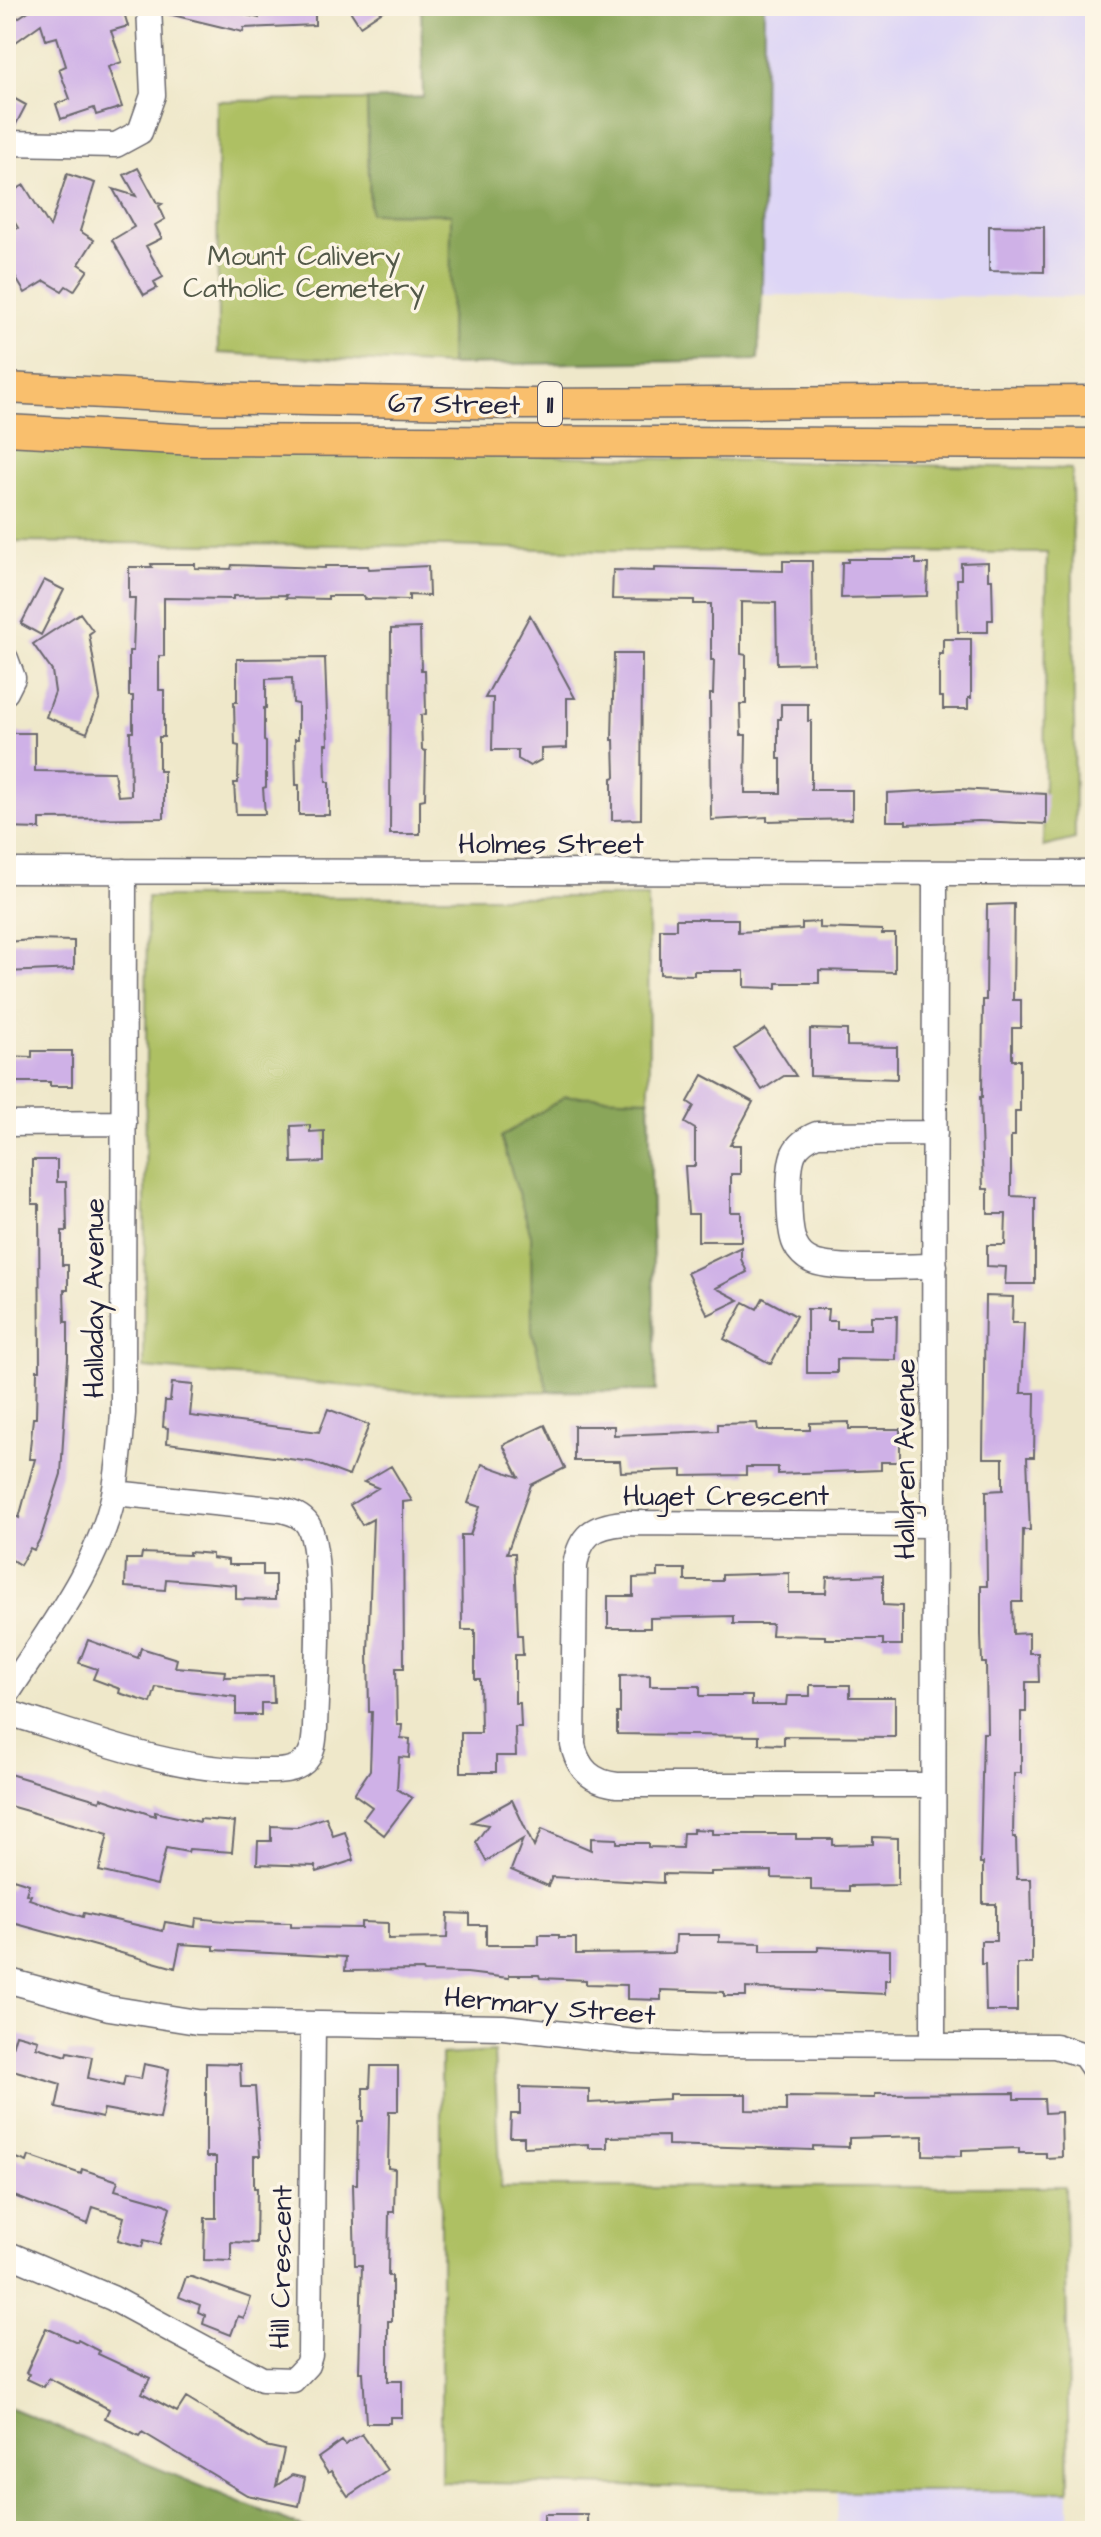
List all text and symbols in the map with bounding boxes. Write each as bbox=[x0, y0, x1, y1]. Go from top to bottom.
park label: Mount Calivery Catholic Cemetery bbox=[183, 237, 425, 310]
road number: 11 bbox=[538, 382, 562, 426]
street label: 67 Street bbox=[387, 384, 521, 425]
street label: Holmes Street bbox=[458, 825, 645, 864]
street label: Halladay Avenue bbox=[75, 1198, 116, 1398]
street label: Hallgren Avenue bbox=[886, 1358, 926, 1560]
street label: Huget Crescent bbox=[623, 1477, 830, 1517]
street label: Hermary Street bbox=[442, 1978, 658, 2037]
street label: Hill Crescent bbox=[261, 2184, 302, 2349]

